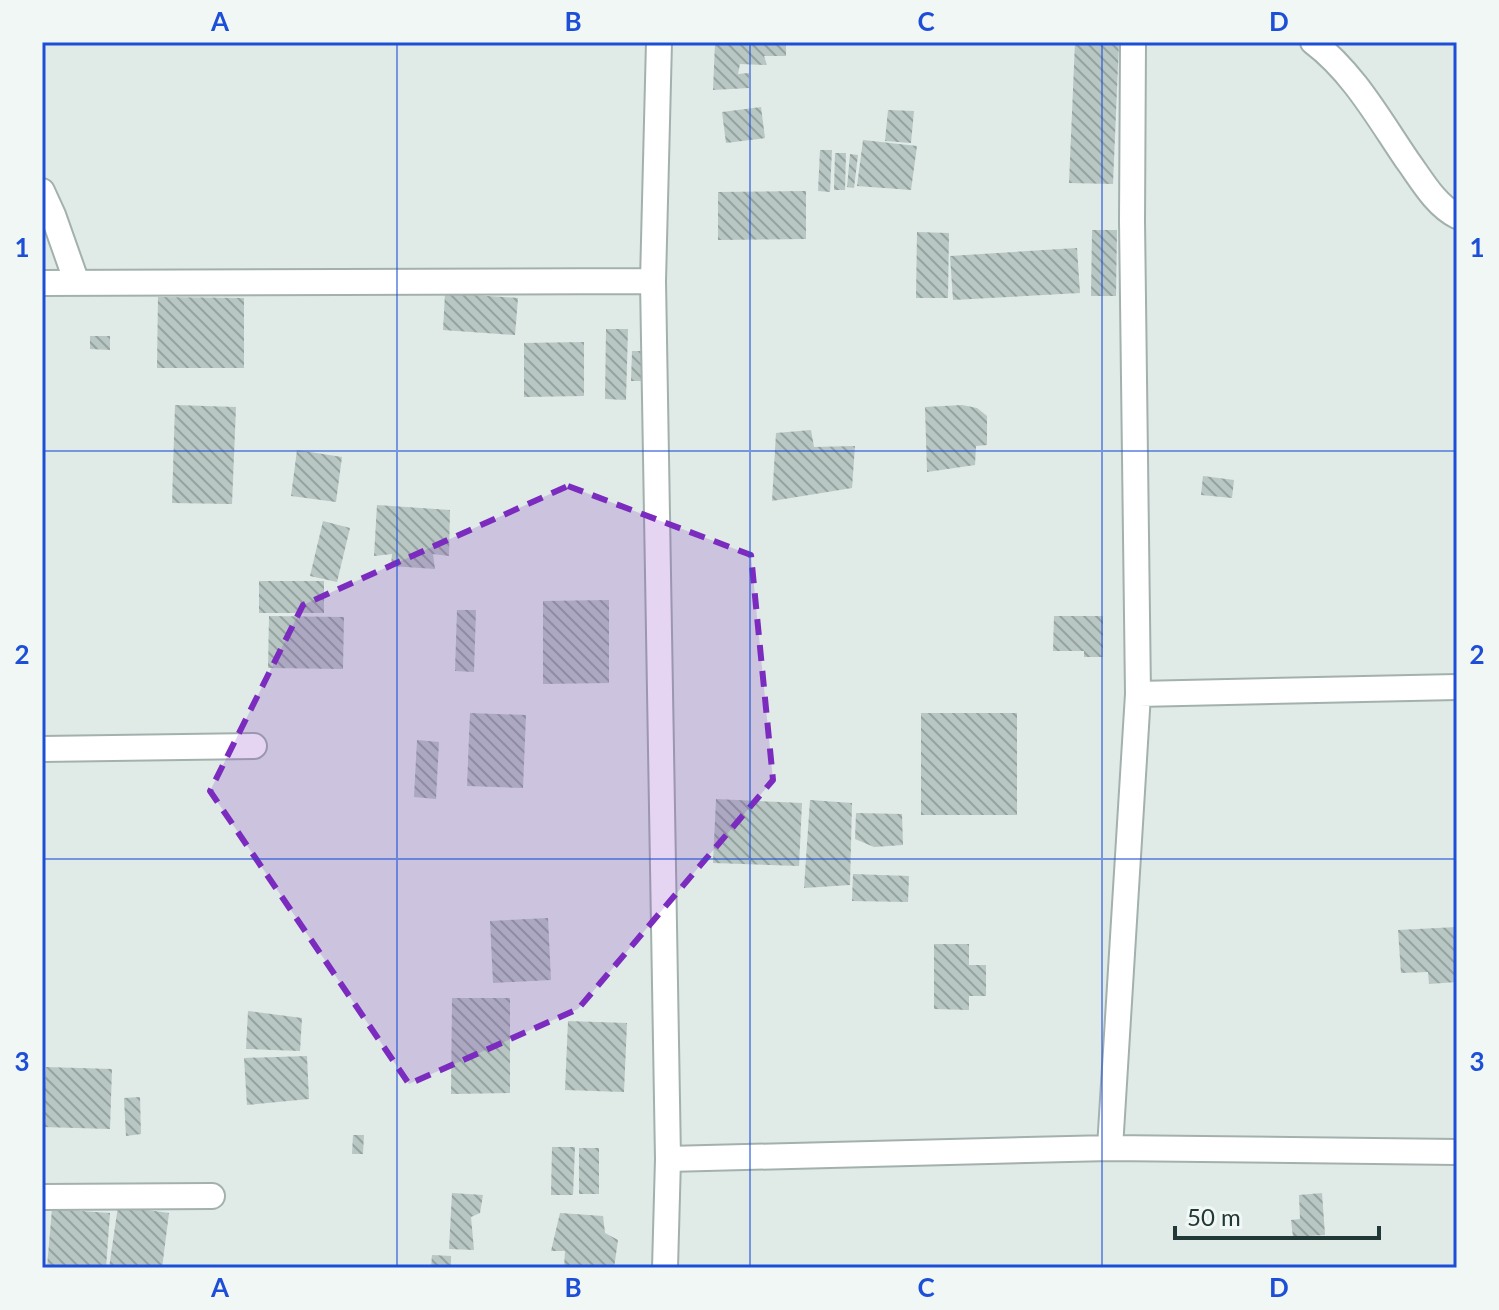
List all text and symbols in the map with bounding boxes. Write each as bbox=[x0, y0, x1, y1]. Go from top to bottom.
text: A bbox=[210, 5, 230, 37]
text: B bbox=[564, 5, 582, 37]
text: C bbox=[917, 5, 935, 37]
text: D bbox=[1269, 5, 1289, 37]
text: 1 bbox=[14, 231, 30, 263]
text: 1 bbox=[1469, 231, 1485, 263]
text: 2 bbox=[14, 638, 30, 670]
text: 2 bbox=[1469, 638, 1485, 670]
text: 3 bbox=[14, 1045, 30, 1077]
text: 3 bbox=[1469, 1045, 1485, 1077]
scale bar bbox=[1175, 1190, 1379, 1240]
text: 50 m bbox=[1187, 1202, 1241, 1231]
text: A bbox=[210, 1271, 230, 1303]
text: B bbox=[564, 1271, 582, 1303]
text: C bbox=[917, 1271, 935, 1303]
text: D bbox=[1269, 1271, 1289, 1303]

